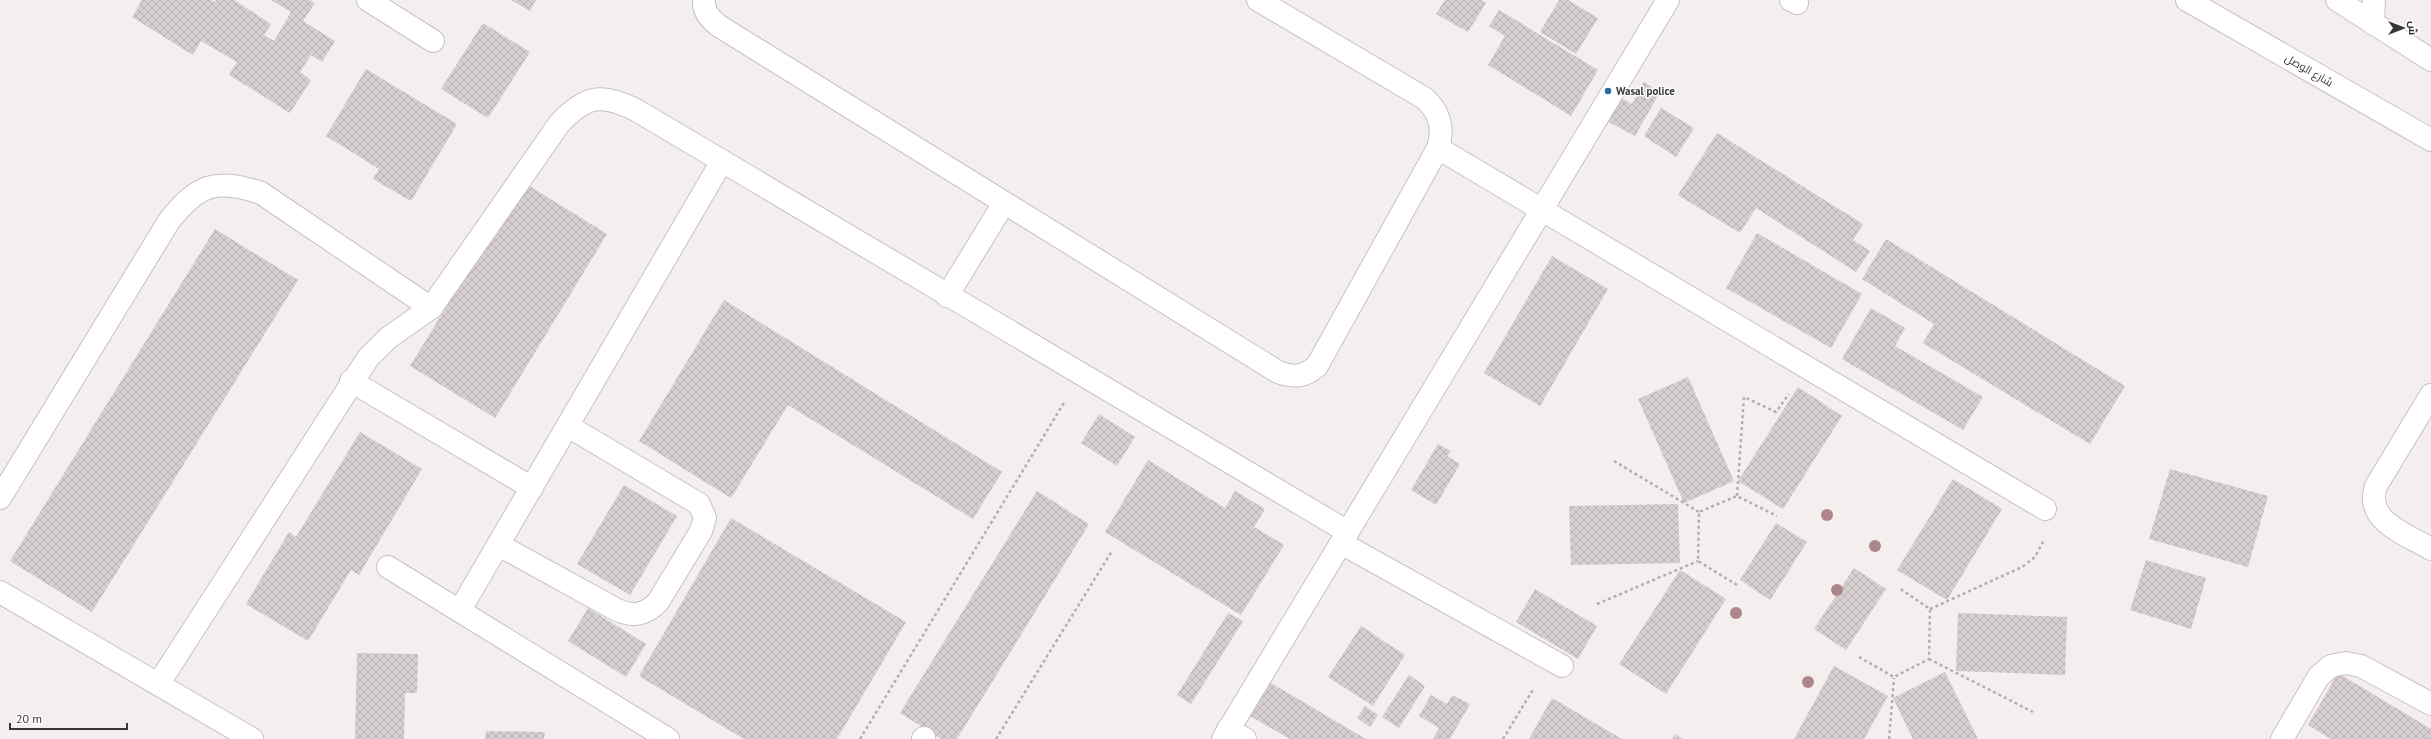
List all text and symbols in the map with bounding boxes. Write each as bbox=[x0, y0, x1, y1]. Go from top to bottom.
north arrow bbox=[2383, 8, 2423, 48]
text: ش bbox=[2406, 21, 2420, 35]
street label: شارع الوصل bbox=[2282, 51, 2336, 90]
place label: Wasal police bbox=[1616, 84, 1675, 98]
marker: Wasal police bbox=[1603, 86, 1613, 96]
scale bar bbox=[10, 705, 127, 731]
text: 20 m bbox=[16, 711, 42, 726]

